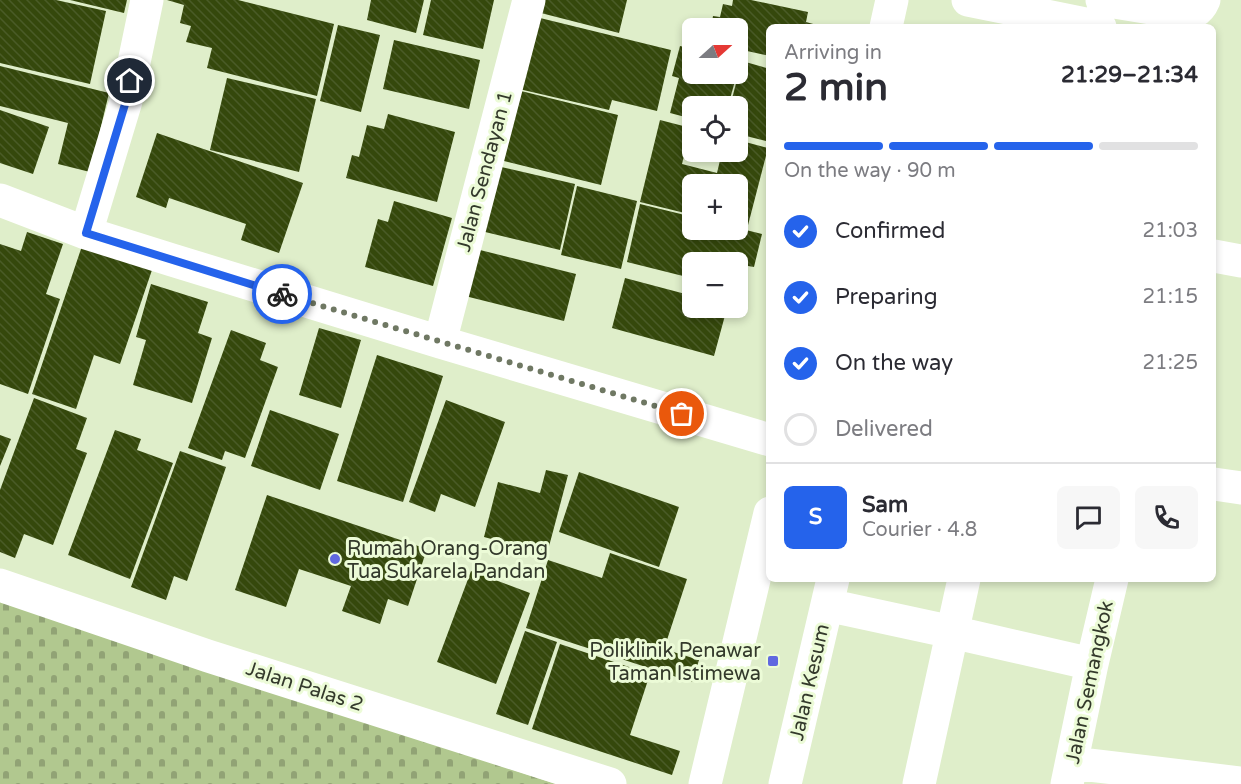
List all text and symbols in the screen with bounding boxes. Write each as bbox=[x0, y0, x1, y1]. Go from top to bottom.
north arrow bbox=[682, 18, 748, 84]
map controls bbox=[682, 18, 748, 318]
text: Arriving in bbox=[784, 41, 882, 65]
pin bbox=[104, 55, 155, 106]
text: 21:29–21:34 bbox=[1061, 62, 1198, 88]
icon: home bbox=[113, 64, 146, 97]
text: 2 min bbox=[784, 64, 888, 111]
street label: Jalan Sendayan 1 bbox=[452, 88, 518, 254]
button: locate bbox=[682, 96, 748, 162]
text: On the way · 90 m bbox=[784, 159, 956, 183]
button: + bbox=[682, 174, 748, 240]
icon: check bbox=[784, 215, 817, 248]
text: Confirmed bbox=[835, 218, 945, 244]
text: 21:03 bbox=[1143, 219, 1198, 243]
button: − bbox=[682, 252, 748, 318]
courier bbox=[252, 264, 312, 324]
icon: bike bbox=[266, 278, 299, 311]
icon: check bbox=[784, 281, 817, 314]
text: Preparing bbox=[835, 284, 938, 310]
text: 21:15 bbox=[1143, 285, 1198, 309]
icon: check bbox=[784, 347, 817, 380]
text: On the way bbox=[835, 350, 953, 376]
text: 21:25 bbox=[1143, 351, 1198, 375]
pin bbox=[656, 388, 707, 439]
icon: bag bbox=[665, 397, 698, 430]
text: Delivered bbox=[835, 416, 933, 442]
button: chat bbox=[1057, 486, 1120, 549]
button: phone bbox=[1135, 486, 1198, 549]
text: Sam bbox=[862, 492, 908, 518]
text: S bbox=[809, 504, 822, 530]
text: Courier · 4.8 bbox=[862, 518, 977, 542]
place label: Rumah Orang-Orang Tua Sukarela Pandan bbox=[347, 537, 548, 584]
marker: Rumah Orang-Orang Tua Sukarela Pandan bbox=[328, 552, 342, 566]
street label: Jalan Semangkok bbox=[1061, 598, 1119, 766]
street label: Jalan Kesum bbox=[785, 622, 835, 743]
place label: Poliklinik Penawar Taman Istimewa bbox=[589, 639, 761, 686]
marker: Poliklinik Penawar Taman Istimewa bbox=[766, 654, 780, 668]
street label: Jalan Palas 2 bbox=[243, 657, 366, 717]

